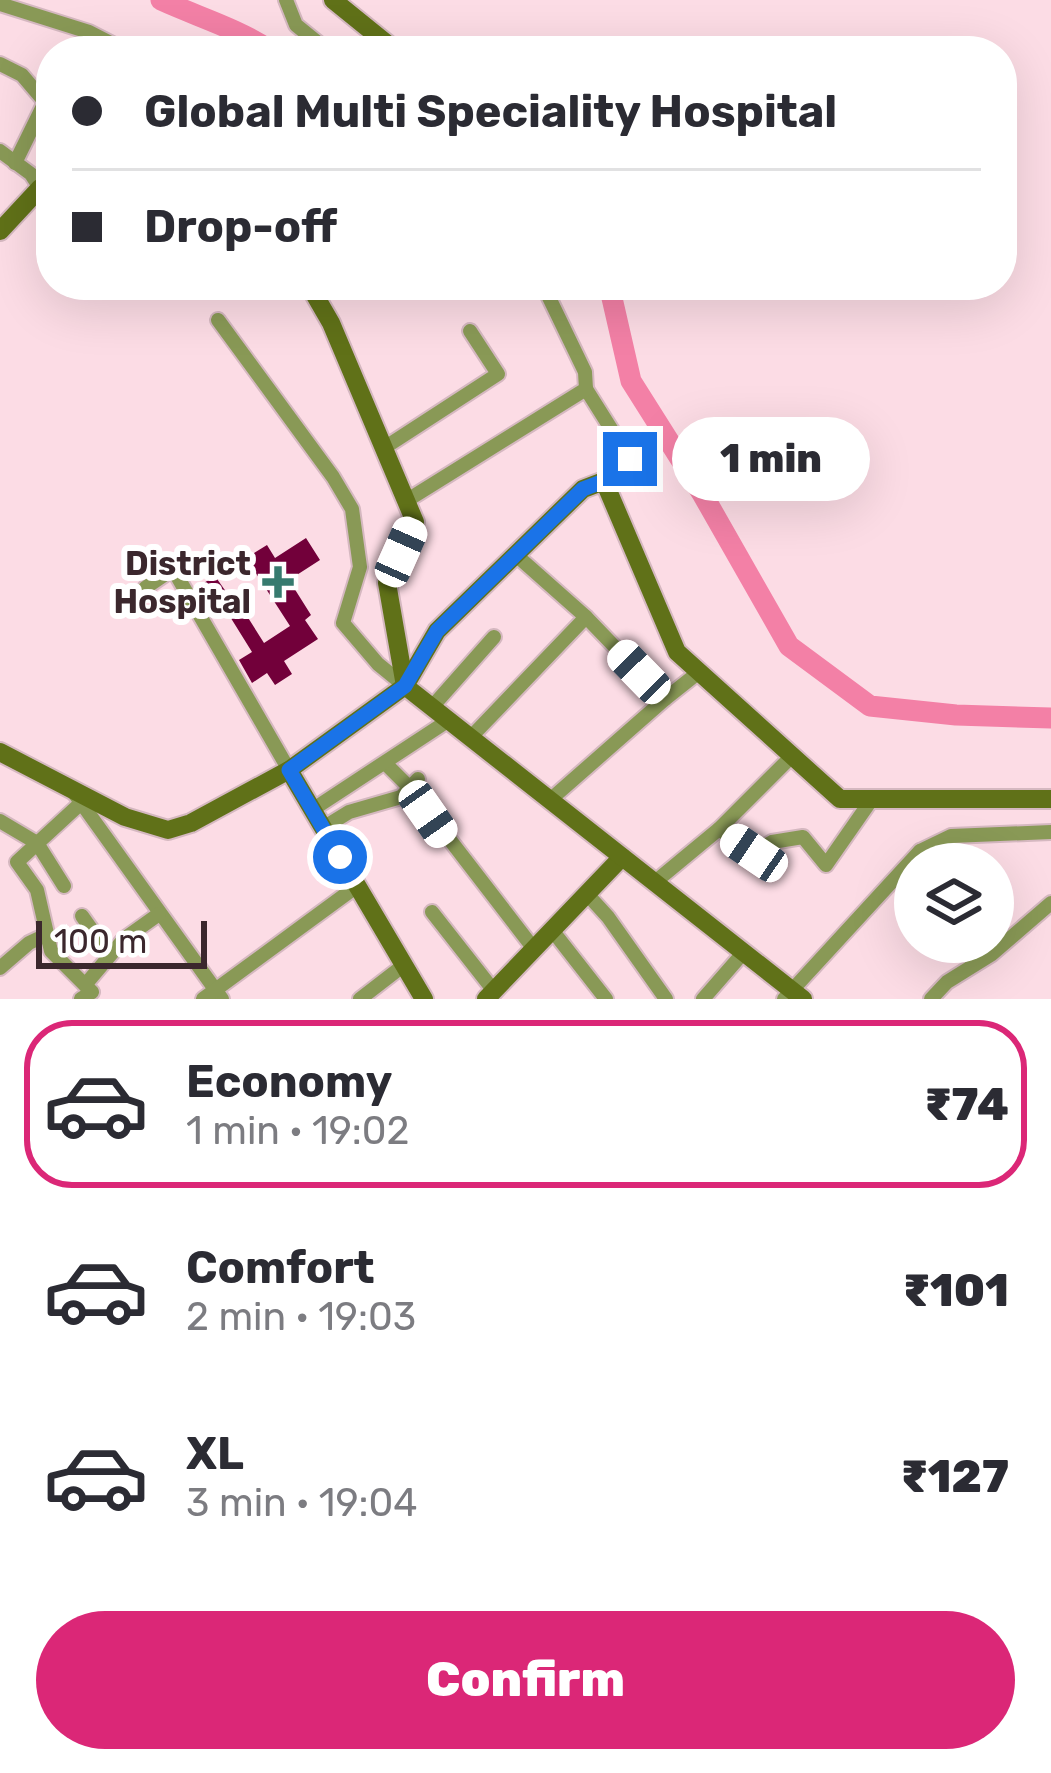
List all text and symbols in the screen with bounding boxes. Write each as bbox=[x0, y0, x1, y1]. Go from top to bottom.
text: Global Multi Speciality Hospital bbox=[144, 85, 837, 138]
text: Drop-off bbox=[144, 200, 337, 253]
callout: 1 min bbox=[672, 417, 870, 501]
route end bbox=[603, 432, 657, 486]
text: 1 min bbox=[720, 436, 822, 482]
car bbox=[370, 512, 432, 592]
place label: District Hospital bbox=[113, 544, 251, 621]
marker: District Hospital bbox=[262, 566, 294, 598]
car bbox=[601, 634, 677, 710]
car bbox=[393, 774, 463, 854]
car bbox=[714, 818, 794, 888]
route start bbox=[313, 830, 367, 884]
map controls bbox=[894, 843, 1014, 963]
button: layers bbox=[894, 843, 1014, 963]
scale bar bbox=[36, 915, 207, 968]
text: 100 m bbox=[54, 922, 147, 961]
icon: car bbox=[42, 1050, 150, 1158]
text: Economy bbox=[186, 1055, 392, 1108]
text: ₹74 bbox=[924, 1078, 1009, 1131]
text: 1 min · 19:02 bbox=[186, 1108, 409, 1154]
icon: car bbox=[42, 1236, 150, 1344]
text: Comfort bbox=[186, 1241, 375, 1294]
text: ₹101 bbox=[903, 1264, 1009, 1317]
text: 2 min · 19:03 bbox=[186, 1294, 416, 1340]
icon: car bbox=[42, 1422, 150, 1530]
text: XL bbox=[186, 1427, 244, 1480]
text: ₹127 bbox=[901, 1450, 1009, 1503]
text: 3 min · 19:04 bbox=[186, 1480, 418, 1526]
button: Confirm bbox=[36, 1611, 1015, 1749]

